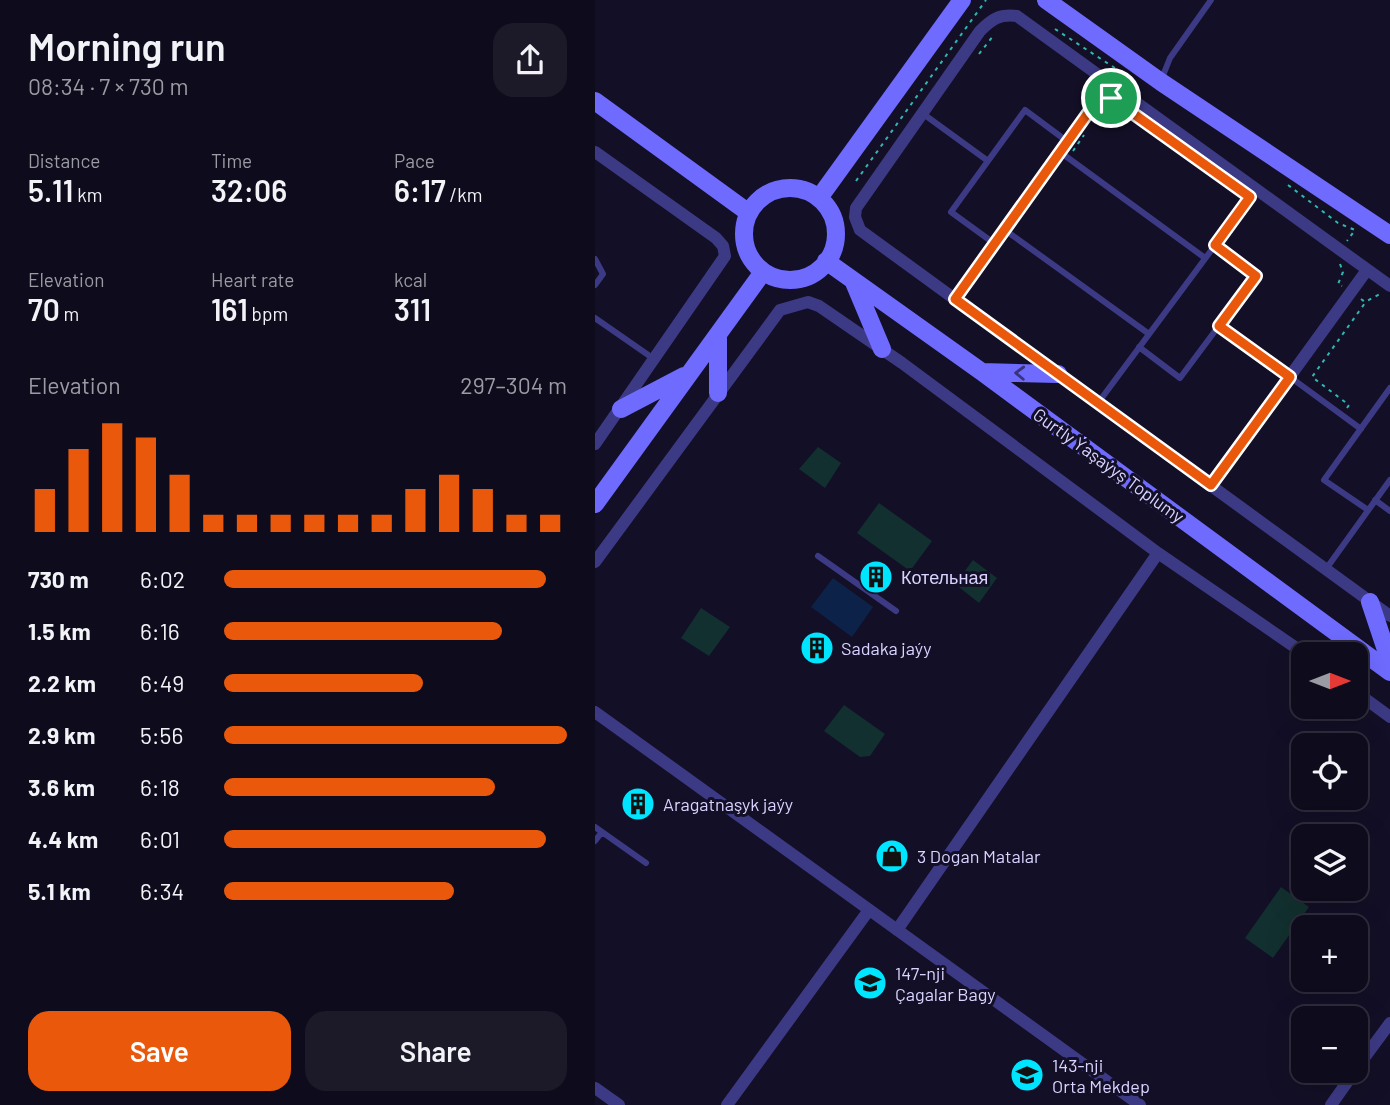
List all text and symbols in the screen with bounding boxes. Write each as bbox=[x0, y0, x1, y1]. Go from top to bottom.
text: Morning run bbox=[28, 23, 226, 69]
button: share bbox=[493, 23, 567, 97]
pin bbox=[1081, 68, 1141, 128]
text: 08:34 · 7 × 730 m bbox=[28, 72, 188, 100]
icon: arrive bbox=[1092, 79, 1130, 117]
text: Distance bbox=[28, 149, 100, 172]
text: Time bbox=[211, 149, 252, 172]
text: Pace bbox=[394, 149, 435, 172]
text: 5.11 bbox=[28, 172, 73, 208]
text: 32:06 bbox=[211, 172, 287, 208]
text: 6:17 bbox=[394, 172, 446, 208]
text: km bbox=[73, 183, 103, 206]
text: /km bbox=[446, 183, 482, 206]
text: Elevation bbox=[28, 268, 105, 291]
text: Heart rate bbox=[211, 268, 294, 291]
text: kcal bbox=[394, 268, 427, 291]
text: 70 bbox=[28, 291, 60, 327]
text: 161 bbox=[211, 291, 248, 327]
text: 311 bbox=[394, 291, 431, 327]
text: m bbox=[60, 302, 79, 325]
text: bpm bbox=[248, 302, 288, 325]
one-way arrow bbox=[1014, 365, 1025, 380]
text: Elevation bbox=[28, 371, 121, 399]
text: 297–304 m bbox=[460, 371, 567, 399]
street label: Gurtly Ýaşaýyş Toplumy bbox=[1029, 403, 1189, 527]
building icon: Котельная bbox=[857, 558, 895, 596]
text: 730 m bbox=[28, 565, 89, 593]
text: 6:02 bbox=[140, 565, 185, 593]
place label: Котельная bbox=[901, 566, 988, 588]
text: 1.5 km bbox=[28, 617, 91, 645]
text: 6:16 bbox=[140, 617, 180, 645]
building icon: Sadaka jaýy bbox=[798, 629, 836, 667]
place label: Sadaka jaýy bbox=[841, 637, 931, 659]
north arrow bbox=[1291, 642, 1369, 719]
map controls bbox=[1291, 642, 1368, 1083]
text: 2.2 km bbox=[28, 669, 96, 697]
text: 6:49 bbox=[140, 669, 184, 697]
text: 2.9 km bbox=[28, 721, 95, 749]
text: 5:56 bbox=[140, 721, 183, 749]
button: locate bbox=[1291, 733, 1368, 810]
text: 3.6 km bbox=[28, 773, 95, 801]
text: 6:18 bbox=[140, 773, 180, 801]
building icon: Aragatnaşyk jaýy bbox=[619, 785, 657, 823]
place label: Aragatnaşyk jaýy bbox=[663, 793, 793, 815]
button: layers bbox=[1291, 824, 1368, 901]
text: 4.4 km bbox=[28, 825, 98, 853]
text: 6:01 bbox=[140, 825, 180, 853]
shop icon: 3 Dogan Matalar bbox=[873, 837, 911, 875]
place label: 3 Dogan Matalar bbox=[917, 845, 1041, 867]
text: 5.1 km bbox=[28, 877, 91, 905]
text: 6:34 bbox=[140, 877, 184, 905]
button: + bbox=[1291, 915, 1368, 992]
place label: 147-nji Çagalar Bagy bbox=[895, 962, 996, 1005]
school or university icon: 147-nji Çagalar Bagy bbox=[851, 964, 889, 1002]
button: − bbox=[1291, 1006, 1368, 1083]
button: Save bbox=[28, 1011, 291, 1091]
button: Share bbox=[305, 1011, 567, 1091]
place label: 143-nji Orta Mekdep bbox=[1052, 1054, 1150, 1097]
school or university icon: 143-nji Orta Mekdep bbox=[1008, 1056, 1046, 1094]

